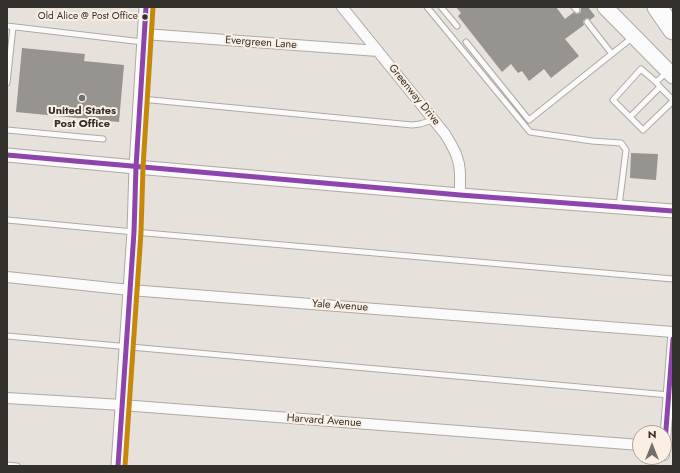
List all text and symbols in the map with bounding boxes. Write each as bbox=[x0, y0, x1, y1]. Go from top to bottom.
place label: Old Alice @ Post Office bbox=[38, 11, 138, 23]
marker: Old Alice @ Post Office bbox=[140, 12, 150, 22]
street label: Evergreen Lane bbox=[225, 34, 297, 52]
street label: Greenway Drive bbox=[385, 62, 443, 128]
marker: United States Post Office bbox=[77, 93, 87, 103]
place label: United States Post Office bbox=[48, 104, 116, 130]
street label: Yale Avenue bbox=[312, 297, 368, 315]
street label: Harvard Avenue bbox=[286, 412, 362, 430]
north arrow bbox=[632, 425, 672, 465]
text: N bbox=[648, 426, 656, 442]

